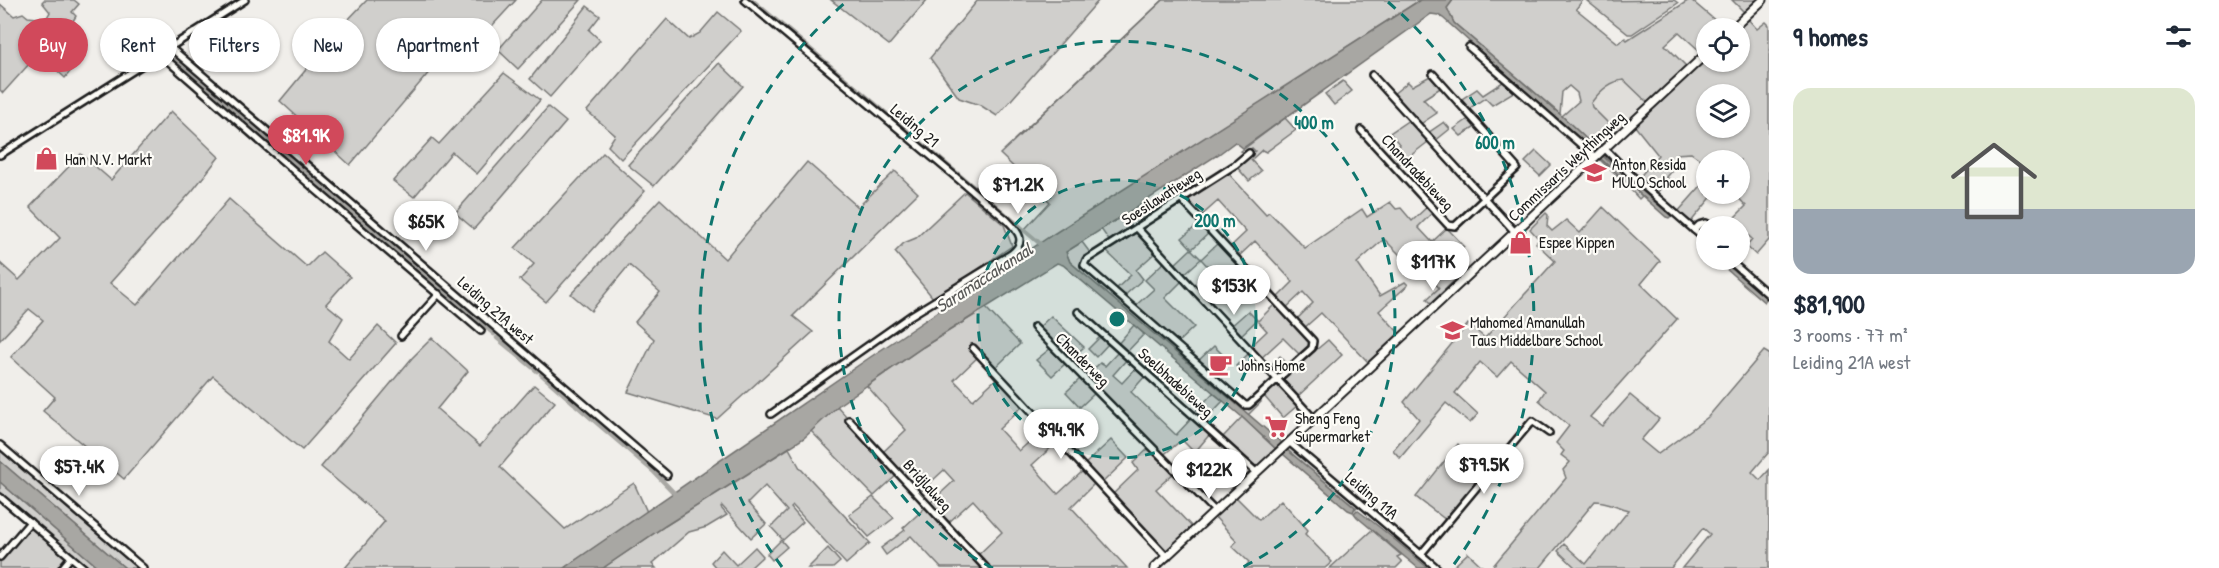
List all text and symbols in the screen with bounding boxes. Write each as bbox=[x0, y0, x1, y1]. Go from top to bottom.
chip: Buy bbox=[18, 18, 88, 72]
chip: Rent bbox=[100, 18, 177, 72]
chip: Filters bbox=[189, 18, 280, 72]
chip: New bbox=[292, 18, 364, 72]
chip: Apartment bbox=[376, 18, 500, 72]
map controls bbox=[1696, 18, 1750, 270]
button: locate bbox=[1696, 18, 1750, 72]
text: 9 homes bbox=[1793, 19, 1868, 54]
icon: filters bbox=[2162, 20, 2195, 53]
button: layers bbox=[1696, 84, 1750, 138]
street label: Leiding 21 bbox=[886, 98, 944, 152]
street label: Commissaris Weythingweg bbox=[1503, 106, 1629, 226]
text: 400 m bbox=[1294, 110, 1334, 135]
pin: $81.9K bbox=[257, 115, 355, 166]
text: $81.9K bbox=[282, 121, 330, 148]
icon: home bbox=[1940, 127, 2048, 235]
street label: Chandradebieweg bbox=[1377, 129, 1459, 215]
text: 600 m bbox=[1475, 130, 1515, 155]
shop icon: Han N.V. Markt bbox=[34, 146, 60, 172]
place label: Han N.V. Markt bbox=[65, 148, 152, 170]
button: + bbox=[1696, 150, 1750, 204]
place label: Anton Resida MULO School bbox=[1612, 153, 1687, 193]
school or university icon: Anton Resida MULO School bbox=[1581, 160, 1607, 186]
street label: Soesilawatieweg bbox=[1117, 162, 1205, 230]
pin: $71.2K bbox=[969, 164, 1067, 215]
text: $71.2K bbox=[992, 170, 1044, 197]
pin: $65K bbox=[390, 201, 462, 252]
text: $65K bbox=[407, 207, 445, 234]
text: 200 m bbox=[1195, 208, 1235, 233]
button: − bbox=[1696, 216, 1750, 270]
shop icon: Espee Kippen bbox=[1508, 229, 1534, 255]
place label: Espee Kippen bbox=[1539, 231, 1615, 253]
water label: Saramaccakanaal bbox=[930, 236, 1038, 318]
pin: $117K bbox=[1391, 241, 1475, 292]
text: $117K bbox=[1410, 247, 1456, 274]
pin: $153K bbox=[1192, 265, 1276, 316]
street label: Leiding 21A west bbox=[453, 271, 539, 349]
text: $153K bbox=[1211, 271, 1257, 298]
text: $81,900 bbox=[1793, 286, 1865, 321]
centre of rings bbox=[1107, 309, 1127, 329]
place label: Mahomed Amanullah Taus Middelbare School bbox=[1470, 311, 1603, 351]
school or university icon: Mahomed Amanullah Taus Middelbare School bbox=[1439, 318, 1465, 344]
text: 3 rooms · 77 m² bbox=[1793, 321, 1907, 348]
street label: Chanderweg bbox=[1051, 327, 1115, 391]
street label: Soelbhadebieweg bbox=[1134, 342, 1218, 422]
text: Leiding 21A west bbox=[1793, 348, 1910, 375]
cafe icon: Johns Home bbox=[1207, 352, 1233, 378]
place label: Johns Home bbox=[1238, 354, 1306, 376]
place label: Sheng Feng Supermarket bbox=[1295, 407, 1370, 447]
pin: $94.9K bbox=[1012, 409, 1110, 460]
supermarket icon: Sheng Feng Supermarket bbox=[1264, 414, 1290, 440]
text: $94.9K bbox=[1037, 415, 1085, 442]
pin: $79.5K bbox=[1435, 444, 1533, 495]
pin: $57.4K bbox=[30, 446, 128, 497]
pin: $122K bbox=[1167, 449, 1251, 500]
text: $79.5K bbox=[1459, 450, 1509, 477]
text: $57.4K bbox=[54, 452, 104, 479]
street label: Bridjlalweg bbox=[899, 454, 957, 516]
text: $122K bbox=[1186, 455, 1232, 482]
street label: Leiding 11A bbox=[1341, 466, 1403, 524]

